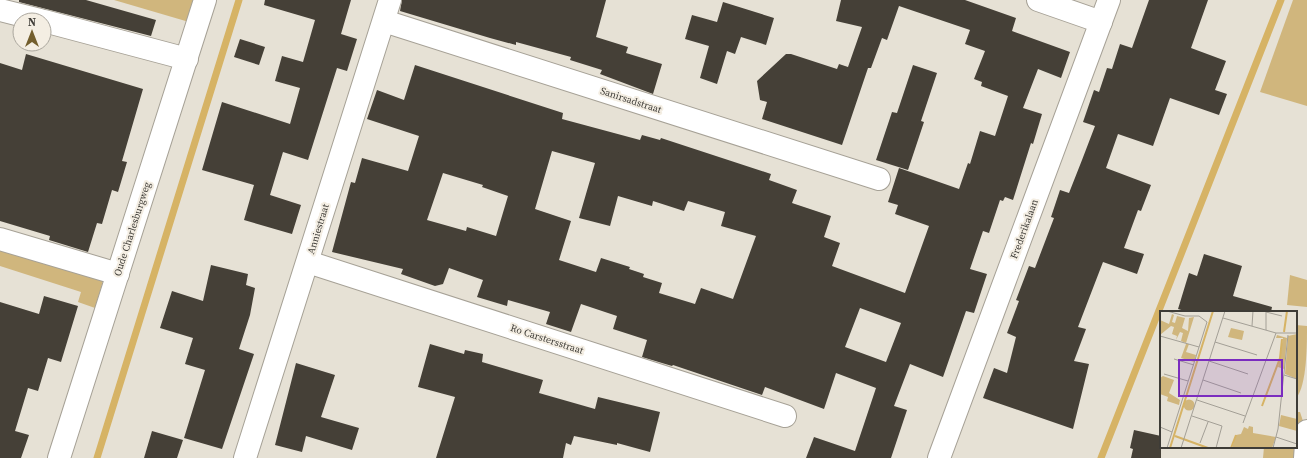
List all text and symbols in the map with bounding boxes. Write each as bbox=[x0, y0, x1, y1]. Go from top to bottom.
north arrow bbox=[12, 12, 52, 52]
text: N bbox=[28, 15, 36, 30]
street label: Sanirsadstraat bbox=[599, 84, 664, 116]
street label: Oude Charlesburgweg bbox=[111, 180, 153, 278]
street label: Frederikalaan bbox=[1007, 197, 1041, 261]
street label: Anniestraat bbox=[304, 202, 332, 256]
inset map bbox=[1160, 311, 1297, 448]
street label: Ro Carstersstraat bbox=[509, 321, 586, 357]

